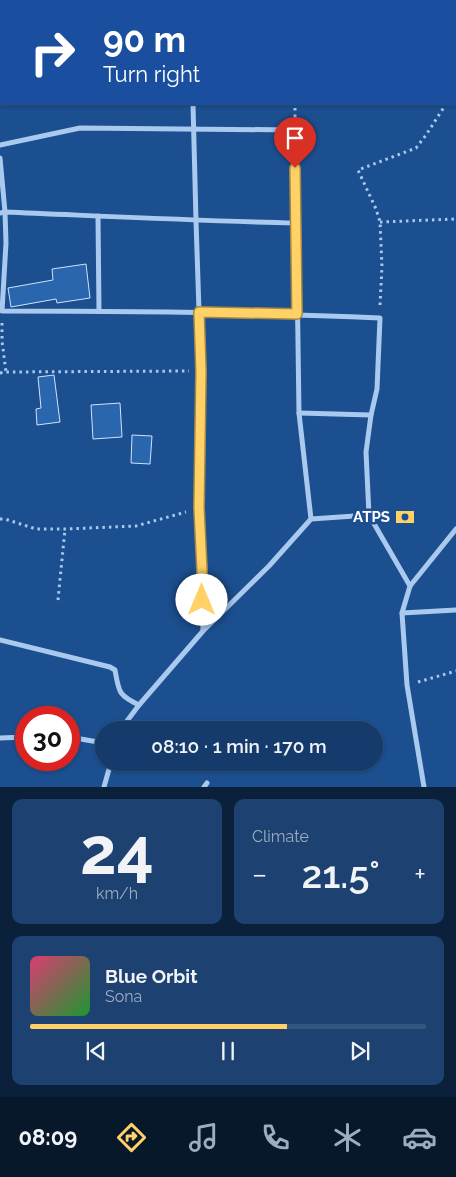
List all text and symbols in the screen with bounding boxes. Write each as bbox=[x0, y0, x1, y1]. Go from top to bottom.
text: 90 m bbox=[103, 19, 186, 60]
icon: right bbox=[20, 20, 85, 85]
text: Turn right bbox=[103, 61, 200, 87]
pin bbox=[274, 117, 316, 168]
icon: arrive bbox=[281, 124, 309, 152]
bank icon: ATPS bbox=[394, 506, 416, 528]
place label: ATPS bbox=[353, 508, 390, 526]
position arrow bbox=[175, 573, 227, 625]
speed limit sign: 30 bbox=[15, 706, 80, 771]
text: 08:10 · 1 min · 170 m bbox=[151, 735, 327, 757]
text: 24 bbox=[80, 813, 154, 889]
text: Climate bbox=[252, 827, 309, 846]
text: 21.5° bbox=[302, 852, 380, 897]
text: − bbox=[252, 858, 267, 891]
text: + bbox=[414, 858, 426, 891]
text: km/h bbox=[96, 884, 138, 903]
text: Blue Orbit bbox=[105, 965, 197, 987]
text: Sona bbox=[105, 987, 142, 1006]
icon: previous bbox=[82, 1037, 110, 1065]
icon: pause bbox=[214, 1037, 242, 1065]
icon: next bbox=[346, 1037, 374, 1065]
icon: directions bbox=[114, 1120, 149, 1155]
icon: music bbox=[186, 1120, 221, 1155]
icon: phone bbox=[258, 1120, 293, 1155]
icon: climate bbox=[330, 1120, 365, 1155]
icon: car bbox=[402, 1120, 437, 1155]
text: 08:09 bbox=[19, 1124, 77, 1150]

